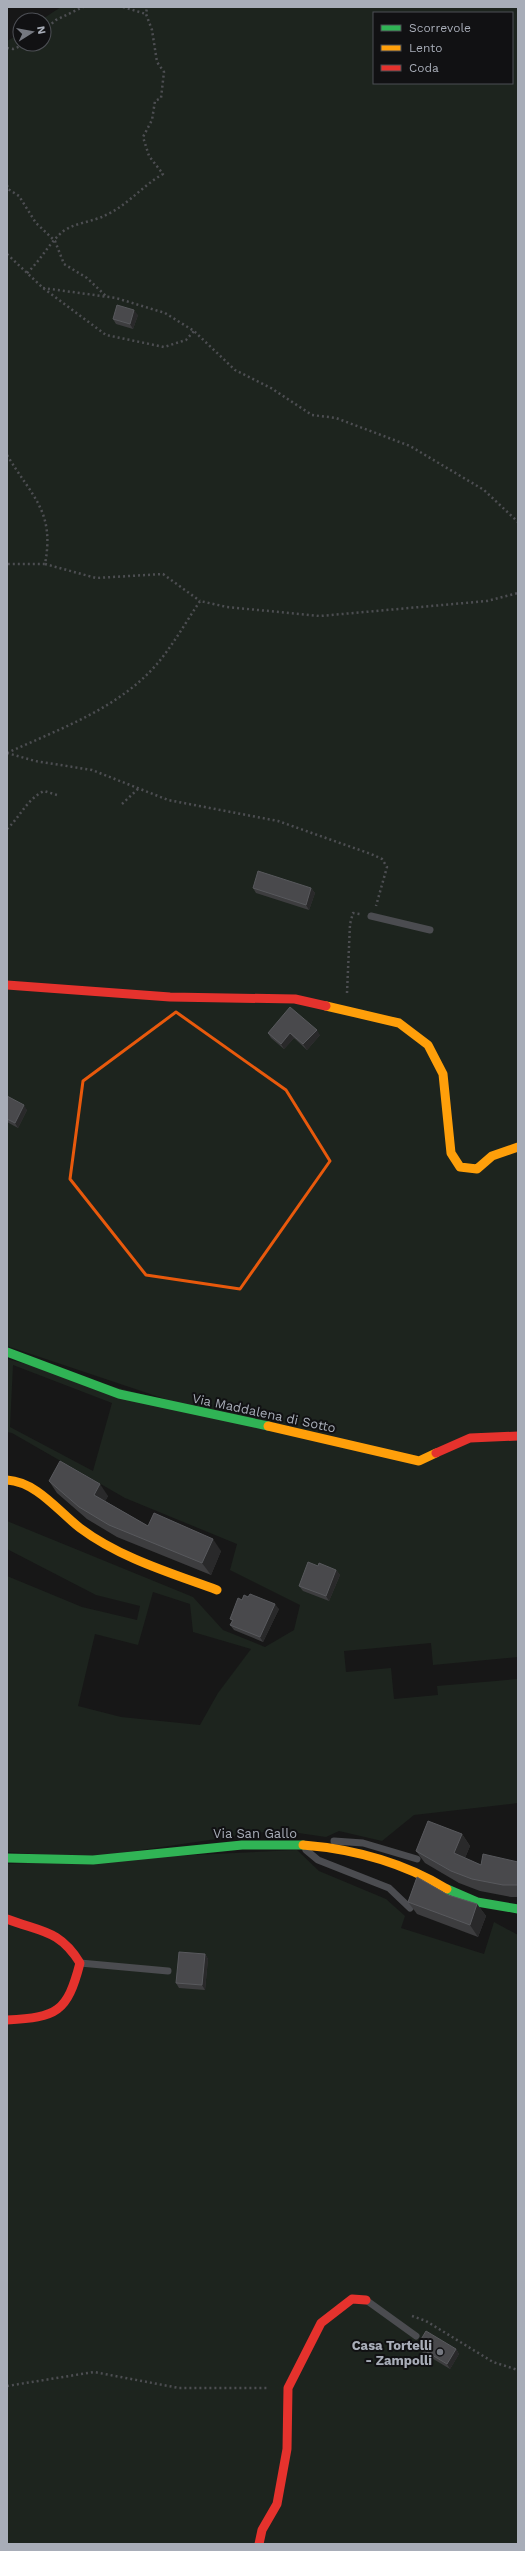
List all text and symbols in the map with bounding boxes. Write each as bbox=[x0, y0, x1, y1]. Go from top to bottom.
north arrow bbox=[12, 12, 52, 52]
legend bbox=[373, 12, 513, 84]
text: Scorrevole bbox=[409, 21, 471, 35]
text: N bbox=[34, 25, 48, 35]
text: Lento bbox=[409, 41, 443, 55]
text: Coda bbox=[409, 61, 439, 75]
street label: Via Maddalena di Sotto bbox=[191, 1390, 337, 1436]
street label: Via San Gallo bbox=[213, 1826, 297, 1841]
place label: Casa Tortelli - Zampolli bbox=[352, 2338, 432, 2368]
marker: Casa Tortelli - Zampolli bbox=[435, 2347, 445, 2357]

